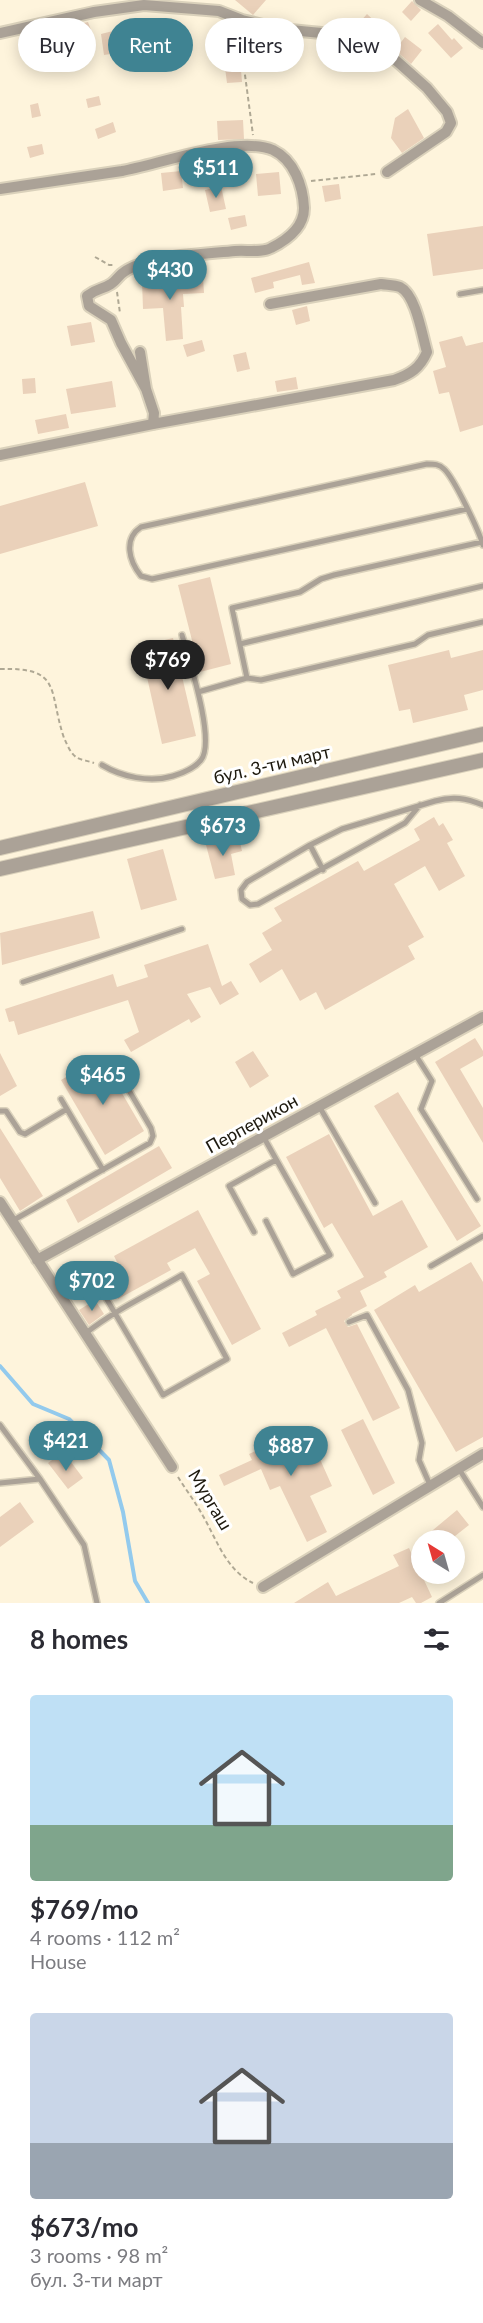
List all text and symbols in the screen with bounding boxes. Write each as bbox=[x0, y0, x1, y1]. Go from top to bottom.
chip: Buy bbox=[18, 18, 96, 72]
chip: Rent bbox=[108, 18, 193, 72]
chip: Filters bbox=[205, 18, 304, 72]
chip: New bbox=[316, 18, 401, 72]
pin: $511 bbox=[180, 148, 252, 199]
text: $511 bbox=[193, 155, 239, 179]
pin: $430 bbox=[134, 250, 206, 301]
text: $430 bbox=[147, 257, 193, 281]
pin: $769 bbox=[132, 640, 204, 691]
text: $769 bbox=[145, 647, 191, 671]
street label: бул. 3-ти март bbox=[211, 740, 332, 788]
pin: $673 bbox=[187, 806, 259, 857]
text: $673 bbox=[200, 813, 246, 837]
pin: $465 bbox=[67, 1055, 139, 1106]
text: $465 bbox=[80, 1062, 126, 1086]
street label: Перперикон bbox=[202, 1089, 301, 1157]
pin: $702 bbox=[56, 1261, 128, 1312]
text: $702 bbox=[69, 1268, 115, 1292]
pin: $421 bbox=[30, 1421, 102, 1472]
pin: $887 bbox=[255, 1426, 327, 1477]
text: $421 bbox=[43, 1428, 89, 1452]
text: $887 bbox=[268, 1433, 314, 1457]
street label: Мургаш bbox=[184, 1465, 238, 1534]
north arrow bbox=[411, 1530, 465, 1584]
map controls bbox=[411, 1530, 465, 1584]
text: 8 homes bbox=[30, 1623, 128, 1655]
icon: filters bbox=[420, 1623, 453, 1656]
icon: home bbox=[188, 1734, 296, 1842]
text: $769/mo bbox=[30, 1893, 138, 1925]
text: 4 rooms · 112 m² bbox=[30, 1925, 180, 1949]
text: House bbox=[30, 1949, 87, 1973]
icon: home bbox=[188, 2052, 296, 2160]
text: $673/mo bbox=[30, 2211, 138, 2243]
text: 3 rooms · 98 m² bbox=[30, 2243, 168, 2267]
text: бул. 3-ти март bbox=[30, 2267, 163, 2291]

